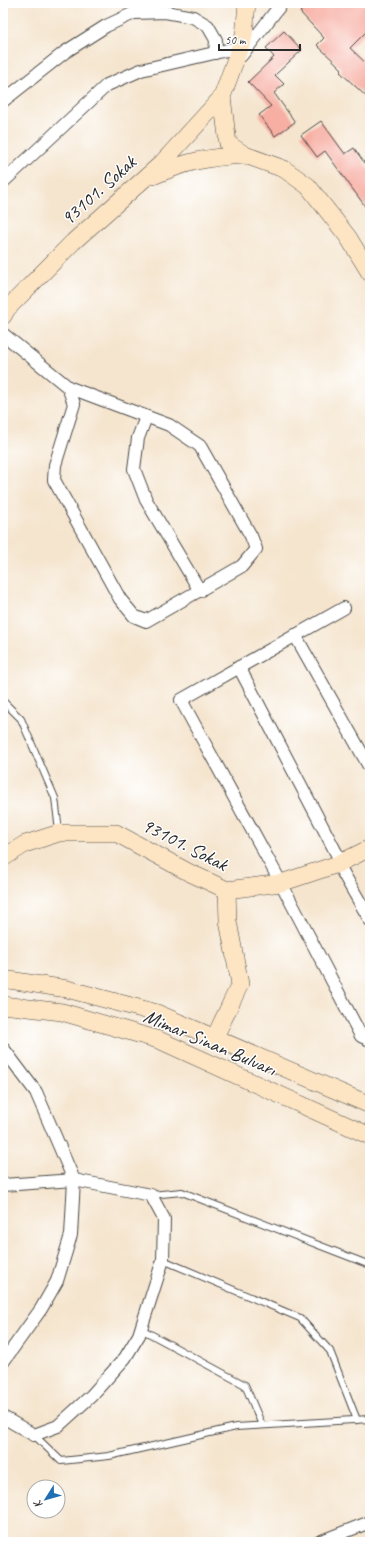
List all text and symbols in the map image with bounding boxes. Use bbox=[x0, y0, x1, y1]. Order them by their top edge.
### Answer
scale bar bbox=[219, 26, 300, 52]
text: 50 m bbox=[225, 32, 247, 48]
street label: 93101. Sokak bbox=[55, 149, 143, 231]
street label: 93101. Sokak bbox=[138, 812, 233, 877]
street label: Mimar Sinan Bulvarı bbox=[140, 1003, 281, 1082]
north arrow bbox=[26, 1479, 66, 1519]
text: K bbox=[29, 1497, 45, 1511]

